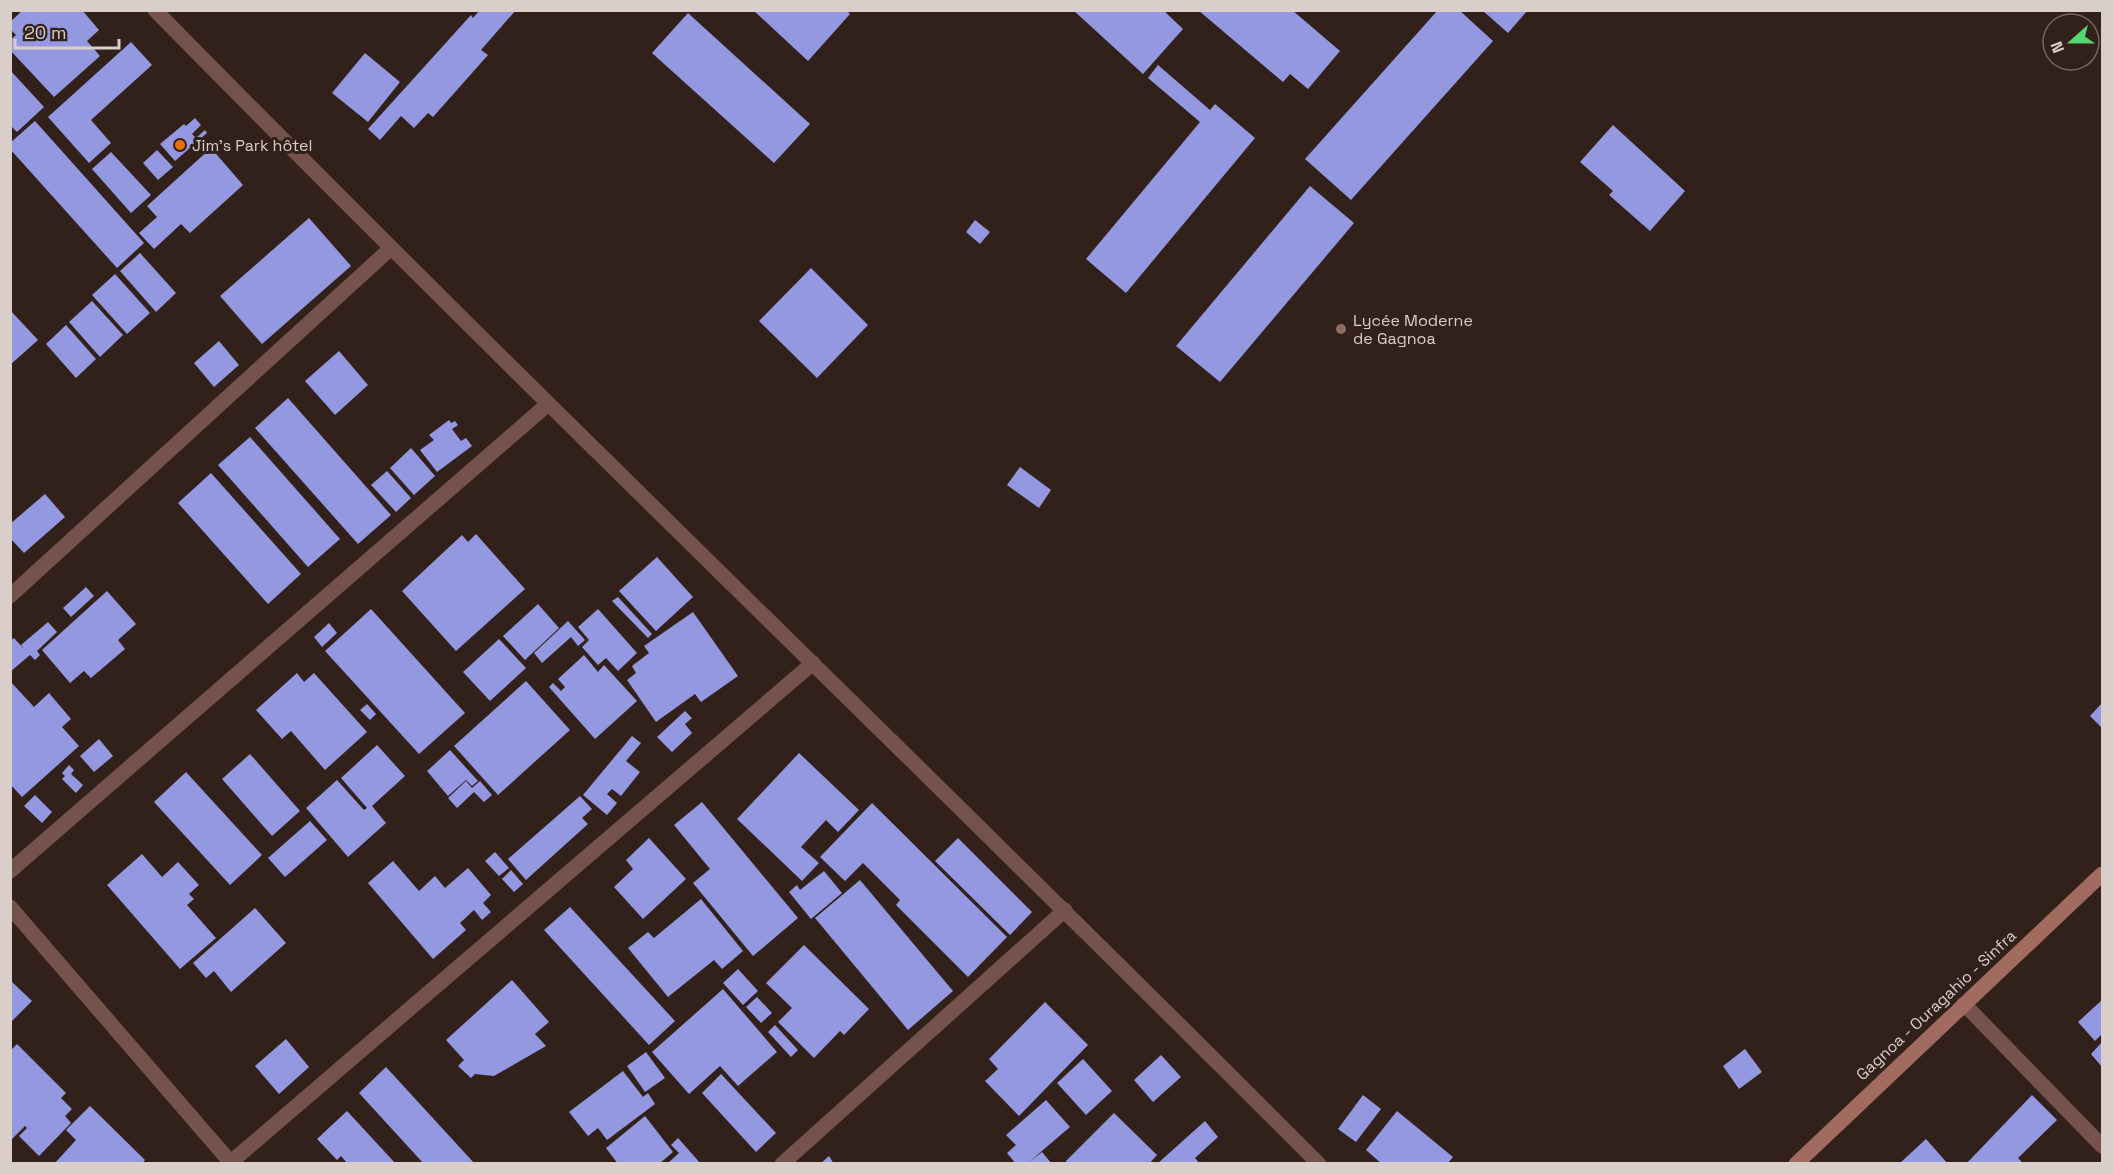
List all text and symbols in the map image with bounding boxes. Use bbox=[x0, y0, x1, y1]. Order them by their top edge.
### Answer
scale bar bbox=[15, 12, 118, 50]
north arrow bbox=[2041, 12, 2101, 72]
text: 20 m bbox=[24, 21, 67, 44]
text: N bbox=[2046, 38, 2069, 56]
place label: Jim's Park hôtel bbox=[192, 135, 312, 156]
marker: Jim's Park hôtel bbox=[173, 138, 187, 152]
place label: Lycée Moderne de Gagnoa bbox=[1353, 310, 1473, 349]
marker: Lycée Moderne de Gagnoa bbox=[1334, 322, 1348, 336]
street label: Gagnoa - Ouragahio - Sinfra bbox=[1851, 925, 2021, 1085]

